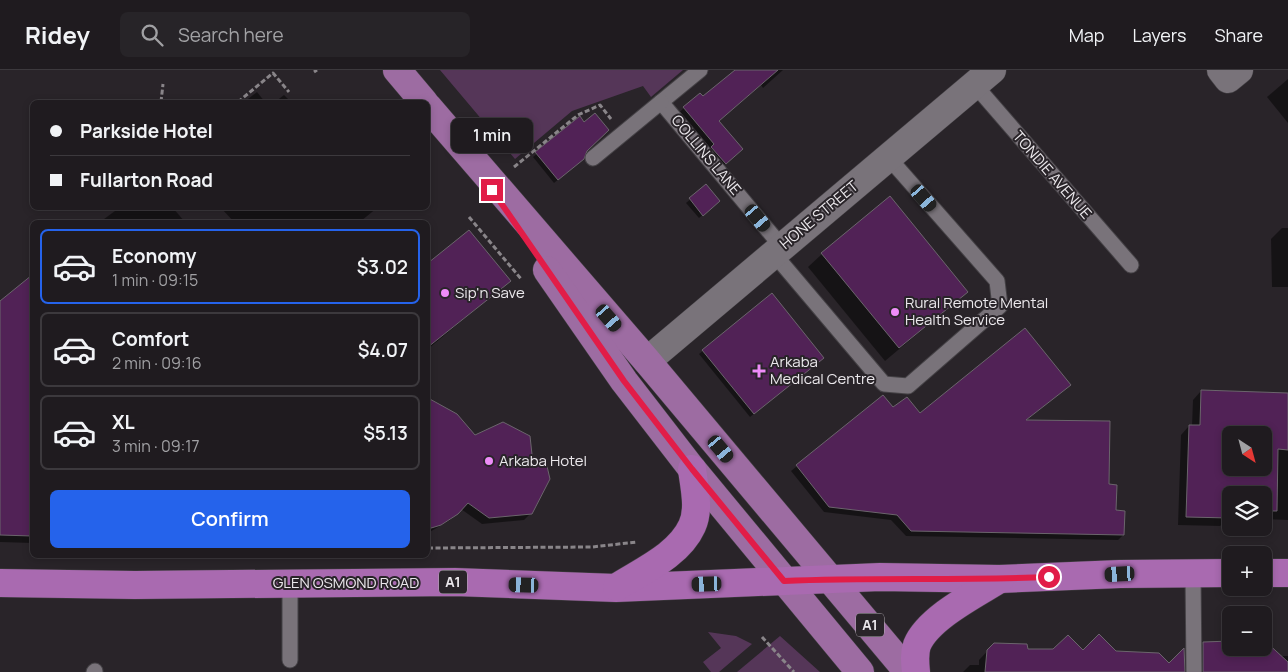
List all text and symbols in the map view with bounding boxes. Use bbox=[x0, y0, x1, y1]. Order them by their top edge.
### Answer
search box bbox=[120, 12, 470, 57]
text: Ridey bbox=[25, 18, 90, 51]
icon: search bbox=[138, 21, 166, 49]
text: Search here bbox=[178, 22, 284, 48]
text: Map bbox=[1069, 23, 1104, 47]
text: Layers bbox=[1132, 23, 1186, 47]
text: Share bbox=[1214, 23, 1263, 47]
street label: COLLINS LANE bbox=[667, 110, 746, 199]
text: Parkside Hotel bbox=[80, 118, 213, 144]
callout: 1 min bbox=[451, 118, 533, 152]
text: 1 min bbox=[473, 124, 511, 146]
street label: TONDIE AVENUE bbox=[1008, 126, 1097, 223]
text: Fullarton Road bbox=[80, 167, 213, 193]
street label: HONE STREET bbox=[775, 175, 862, 254]
route end bbox=[481, 179, 503, 201]
car bbox=[908, 182, 939, 214]
car bbox=[742, 202, 773, 234]
text: Economy bbox=[112, 243, 196, 269]
icon: car bbox=[52, 244, 97, 289]
text: $3.02 bbox=[357, 254, 408, 280]
text: 1 min · 09:15 bbox=[112, 269, 198, 291]
place label: Sip'n Save bbox=[455, 282, 525, 303]
marker: Sip'n Save bbox=[439, 287, 451, 299]
place label: Rural Remote Mental Health Service bbox=[905, 292, 1048, 330]
car bbox=[593, 302, 624, 334]
marker: Rural Remote Mental Health Service bbox=[889, 306, 901, 318]
text: Comfort bbox=[112, 326, 189, 352]
icon: car bbox=[52, 327, 97, 372]
text: $4.07 bbox=[358, 337, 408, 363]
place label: Arkaba Medical Centre bbox=[770, 351, 875, 389]
text: 2 min · 09:16 bbox=[112, 352, 202, 374]
marker: Arkaba Medical Centre bbox=[752, 364, 766, 378]
text: XL bbox=[112, 409, 135, 435]
icon: car bbox=[52, 410, 97, 455]
text: $5.13 bbox=[363, 420, 408, 446]
north arrow bbox=[1222, 426, 1272, 476]
map controls bbox=[1222, 426, 1272, 656]
car bbox=[705, 433, 736, 465]
text: 3 min · 09:17 bbox=[112, 435, 200, 457]
place label: Arkaba Hotel bbox=[499, 450, 587, 471]
marker: Arkaba Hotel bbox=[483, 455, 495, 467]
button: layers bbox=[1222, 486, 1272, 536]
button: Confirm bbox=[50, 490, 410, 548]
button: + bbox=[1222, 546, 1272, 596]
route start bbox=[1038, 566, 1060, 588]
car bbox=[1104, 566, 1135, 582]
road number: A1 bbox=[439, 571, 467, 594]
street label: GLEN OSMOND ROAD bbox=[273, 572, 419, 593]
car bbox=[691, 576, 722, 592]
car bbox=[508, 577, 539, 593]
button: − bbox=[1222, 606, 1272, 656]
road number: A1 bbox=[856, 614, 884, 636]

